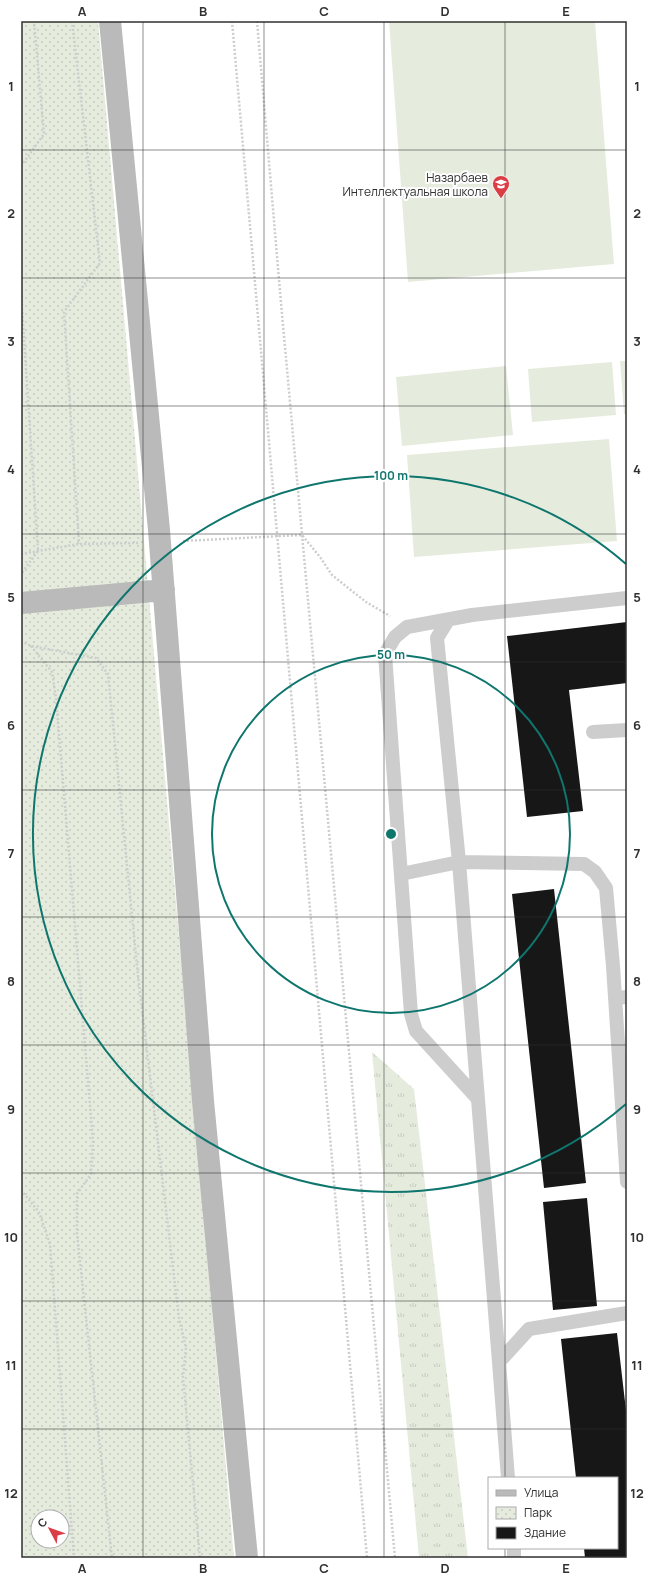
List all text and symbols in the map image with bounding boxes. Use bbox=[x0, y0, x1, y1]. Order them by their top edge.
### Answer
text: A bbox=[78, 2, 87, 20]
text: B bbox=[199, 2, 207, 20]
text: C bbox=[319, 2, 329, 20]
text: D bbox=[440, 2, 450, 20]
text: E bbox=[562, 2, 570, 20]
text: 1 bbox=[8, 77, 14, 95]
text: 1 bbox=[634, 77, 640, 95]
place label: Назарбаев Интеллектуальная школа bbox=[343, 169, 489, 200]
school or university icon: Назарбаев Интеллектуальная школа bbox=[491, 174, 511, 199]
text: 2 bbox=[7, 204, 15, 222]
text: 2 bbox=[633, 204, 641, 222]
text: 3 bbox=[7, 332, 15, 350]
text: 3 bbox=[633, 332, 641, 350]
text: 4 bbox=[7, 460, 15, 478]
text: 4 bbox=[633, 460, 641, 478]
text: 100 m bbox=[374, 467, 408, 484]
text: 5 bbox=[7, 588, 15, 606]
text: 5 bbox=[633, 588, 641, 606]
text: 50 m bbox=[377, 646, 405, 663]
text: 6 bbox=[7, 716, 15, 734]
text: 6 bbox=[633, 716, 641, 734]
centre of rings bbox=[384, 827, 398, 841]
text: 7 bbox=[8, 844, 15, 862]
text: 7 bbox=[634, 844, 641, 862]
text: 8 bbox=[7, 972, 15, 990]
text: 8 bbox=[633, 972, 641, 990]
text: 9 bbox=[7, 1100, 15, 1118]
text: 9 bbox=[633, 1100, 641, 1118]
text: 10 bbox=[4, 1228, 18, 1246]
text: 10 bbox=[630, 1228, 644, 1246]
text: 11 bbox=[5, 1356, 17, 1374]
text: 11 bbox=[631, 1356, 643, 1374]
legend bbox=[488, 1477, 618, 1549]
text: 12 bbox=[4, 1484, 18, 1502]
text: Улица bbox=[524, 1484, 558, 1501]
text: 12 bbox=[630, 1484, 644, 1502]
text: Парк bbox=[524, 1504, 553, 1521]
north arrow bbox=[30, 1509, 70, 1549]
text: С bbox=[34, 1514, 50, 1530]
text: Здание bbox=[524, 1524, 566, 1541]
text: A bbox=[78, 1559, 87, 1577]
text: B bbox=[199, 1559, 207, 1577]
text: C bbox=[319, 1559, 329, 1577]
text: D bbox=[440, 1559, 450, 1577]
text: E bbox=[562, 1559, 570, 1577]

